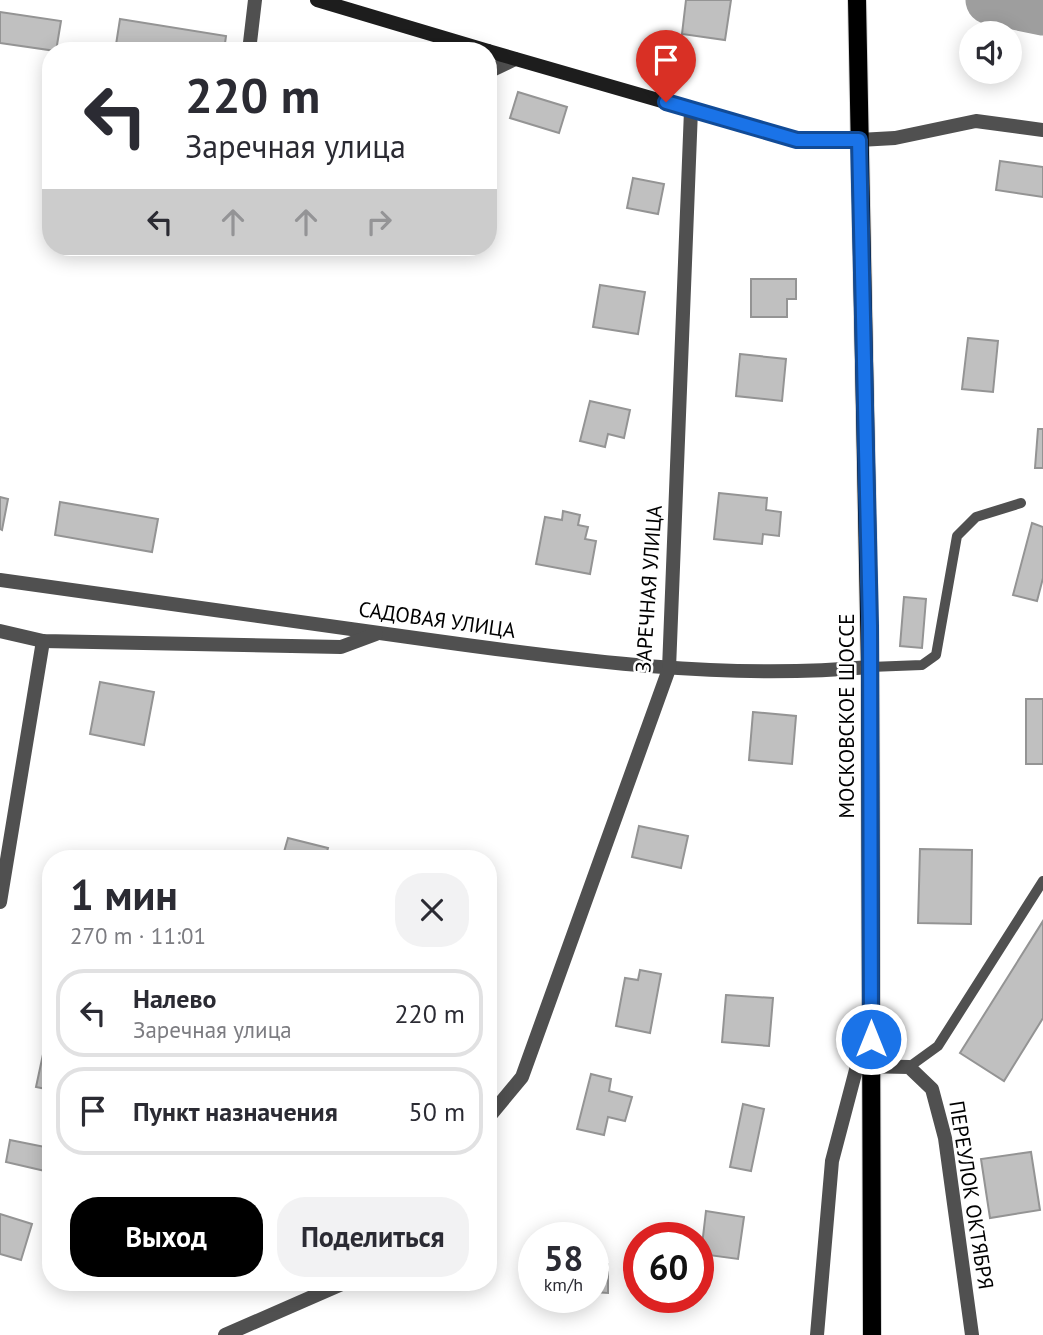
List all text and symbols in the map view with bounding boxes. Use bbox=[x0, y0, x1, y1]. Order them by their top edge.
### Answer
map controls bbox=[959, 21, 1022, 84]
button: sound bbox=[959, 21, 1022, 84]
pin bbox=[636, 30, 696, 102]
icon: arrive bbox=[647, 41, 685, 79]
text: 220 m bbox=[185, 63, 320, 127]
icon: left bbox=[70, 70, 161, 161]
text: Заречная улица bbox=[185, 125, 406, 167]
icon: left bbox=[141, 203, 179, 241]
icon: ahead bbox=[214, 203, 252, 241]
icon: ahead bbox=[287, 203, 325, 241]
icon: right bbox=[360, 203, 398, 241]
street label: ЗАРЕЧНАЯ УЛИЦА bbox=[629, 504, 668, 674]
street label: САДОВАЯ УЛИЦА bbox=[357, 595, 518, 644]
street label: МОСКОВСКОЕ ШОССЕ bbox=[833, 613, 860, 819]
text: 1 мин bbox=[70, 867, 178, 922]
button: close bbox=[395, 873, 469, 947]
text: 270 m · 11:01 bbox=[70, 921, 206, 950]
text: Налево bbox=[133, 982, 217, 1015]
icon: left bbox=[74, 994, 112, 1032]
text: 220 m bbox=[394, 997, 465, 1030]
position arrow bbox=[834, 1002, 908, 1076]
text: Заречная улица bbox=[133, 1015, 292, 1044]
icon: arrive bbox=[74, 1092, 112, 1130]
text: Пункт назначения bbox=[133, 1095, 338, 1128]
text: 50 m bbox=[409, 1095, 465, 1128]
street label: ПЕРЕУЛОК ОКТЯБРЯ bbox=[943, 1099, 1000, 1291]
button: Выход bbox=[70, 1197, 263, 1277]
button: Поделиться bbox=[277, 1197, 469, 1277]
speed limit sign: 60 bbox=[623, 1222, 714, 1313]
text: 58 bbox=[544, 1235, 583, 1281]
text: km/h bbox=[544, 1273, 583, 1296]

